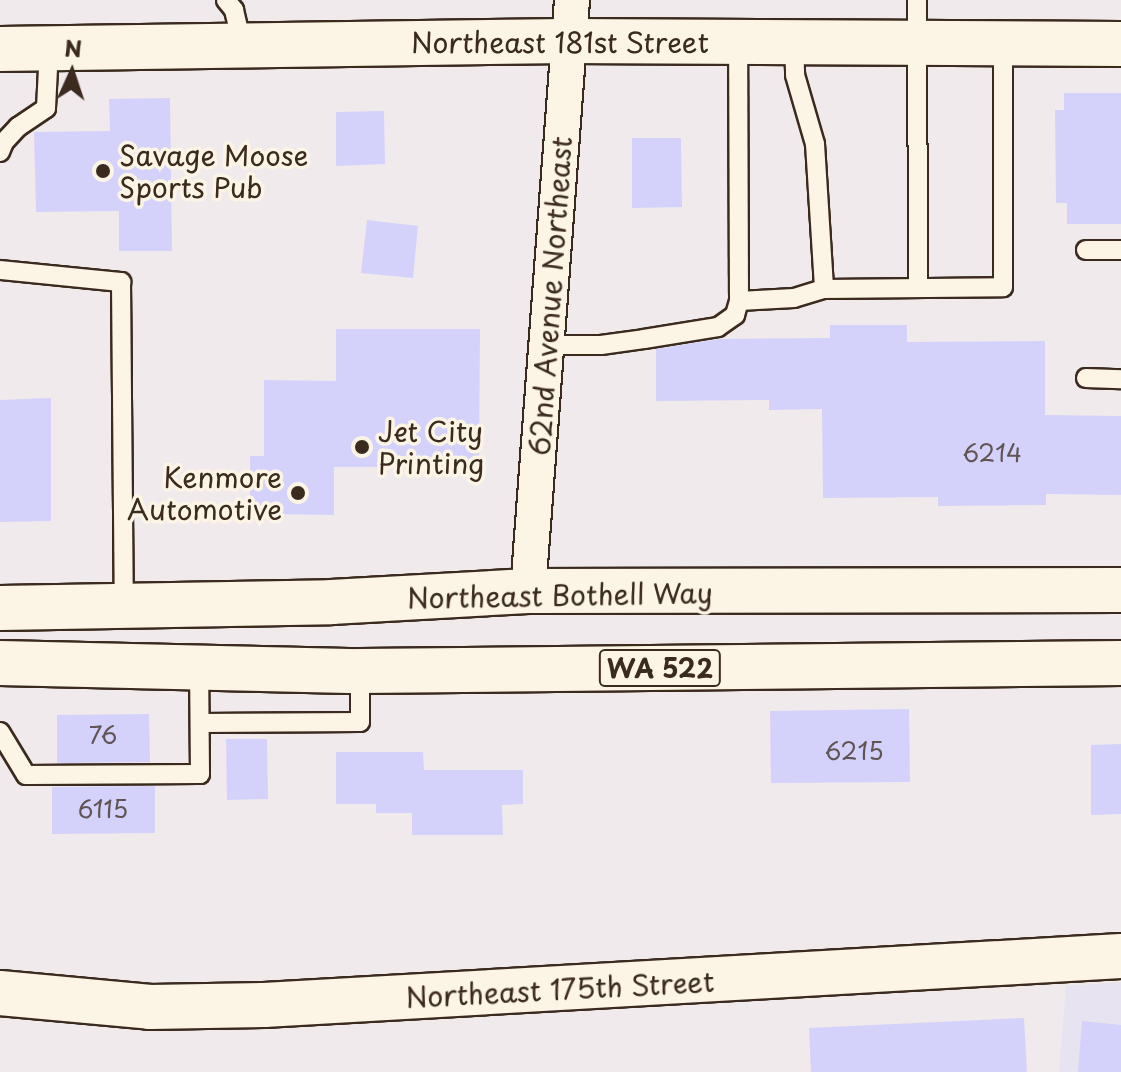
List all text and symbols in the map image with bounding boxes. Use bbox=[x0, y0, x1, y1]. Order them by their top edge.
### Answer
street label: Northeast 181st Street bbox=[409, 25, 711, 59]
text: N bbox=[64, 31, 83, 64]
north arrow bbox=[32, 32, 112, 112]
street label: 62nd Avenue Northeast bbox=[522, 135, 578, 457]
place label: Savage Moose Sports Pub bbox=[119, 138, 308, 204]
marker: Savage Moose Sports Pub bbox=[94, 162, 112, 180]
place label: Jet City Printing bbox=[378, 414, 486, 480]
marker: Jet City Printing bbox=[353, 438, 371, 456]
house number: 6214 bbox=[962, 439, 1022, 467]
place label: Kenmore Automotive bbox=[127, 460, 282, 526]
marker: Kenmore Automotive bbox=[289, 484, 307, 502]
street label: Northeast Bothell Way bbox=[408, 576, 712, 614]
road number: WA 522 bbox=[598, 646, 722, 690]
house number: 76 bbox=[89, 721, 117, 749]
house number: 6215 bbox=[824, 737, 884, 765]
house number: 6115 bbox=[78, 795, 128, 823]
street label: Northeast 175th Street bbox=[405, 964, 715, 1014]

